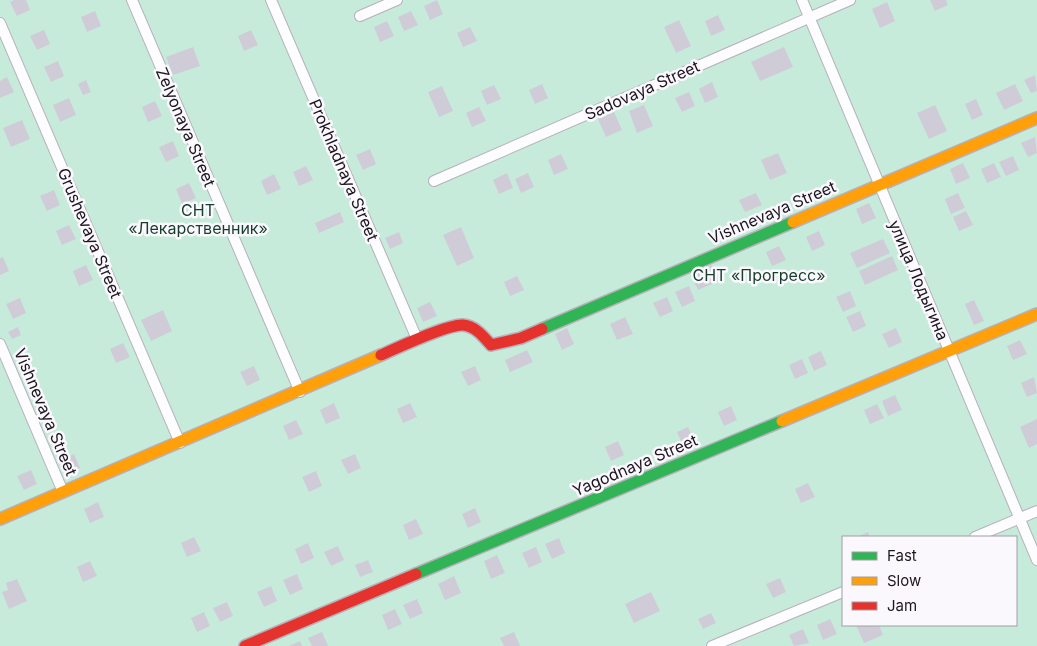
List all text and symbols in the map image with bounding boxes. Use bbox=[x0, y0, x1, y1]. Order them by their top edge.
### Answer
street label: Sadovaya Street bbox=[581, 56, 703, 124]
street label: Zelyonaya Street bbox=[152, 64, 220, 190]
street label: Prokhladnaya Street bbox=[305, 96, 383, 244]
street label: Grushevaya Street bbox=[54, 165, 126, 301]
street label: Vishnevaya Street bbox=[705, 176, 839, 248]
park label: СНТ «Лекарственник» bbox=[128, 200, 268, 238]
street label: улица Лодыгина bbox=[885, 217, 953, 343]
park label: СНТ «Прогресс» bbox=[693, 265, 825, 285]
street label: Vishnevaya Street bbox=[10, 345, 82, 479]
street label: Yagodnaya Street bbox=[570, 430, 700, 500]
legend bbox=[842, 536, 1017, 626]
text: Fast bbox=[887, 546, 917, 565]
text: Slow bbox=[887, 571, 921, 590]
text: Jam bbox=[887, 596, 917, 615]

